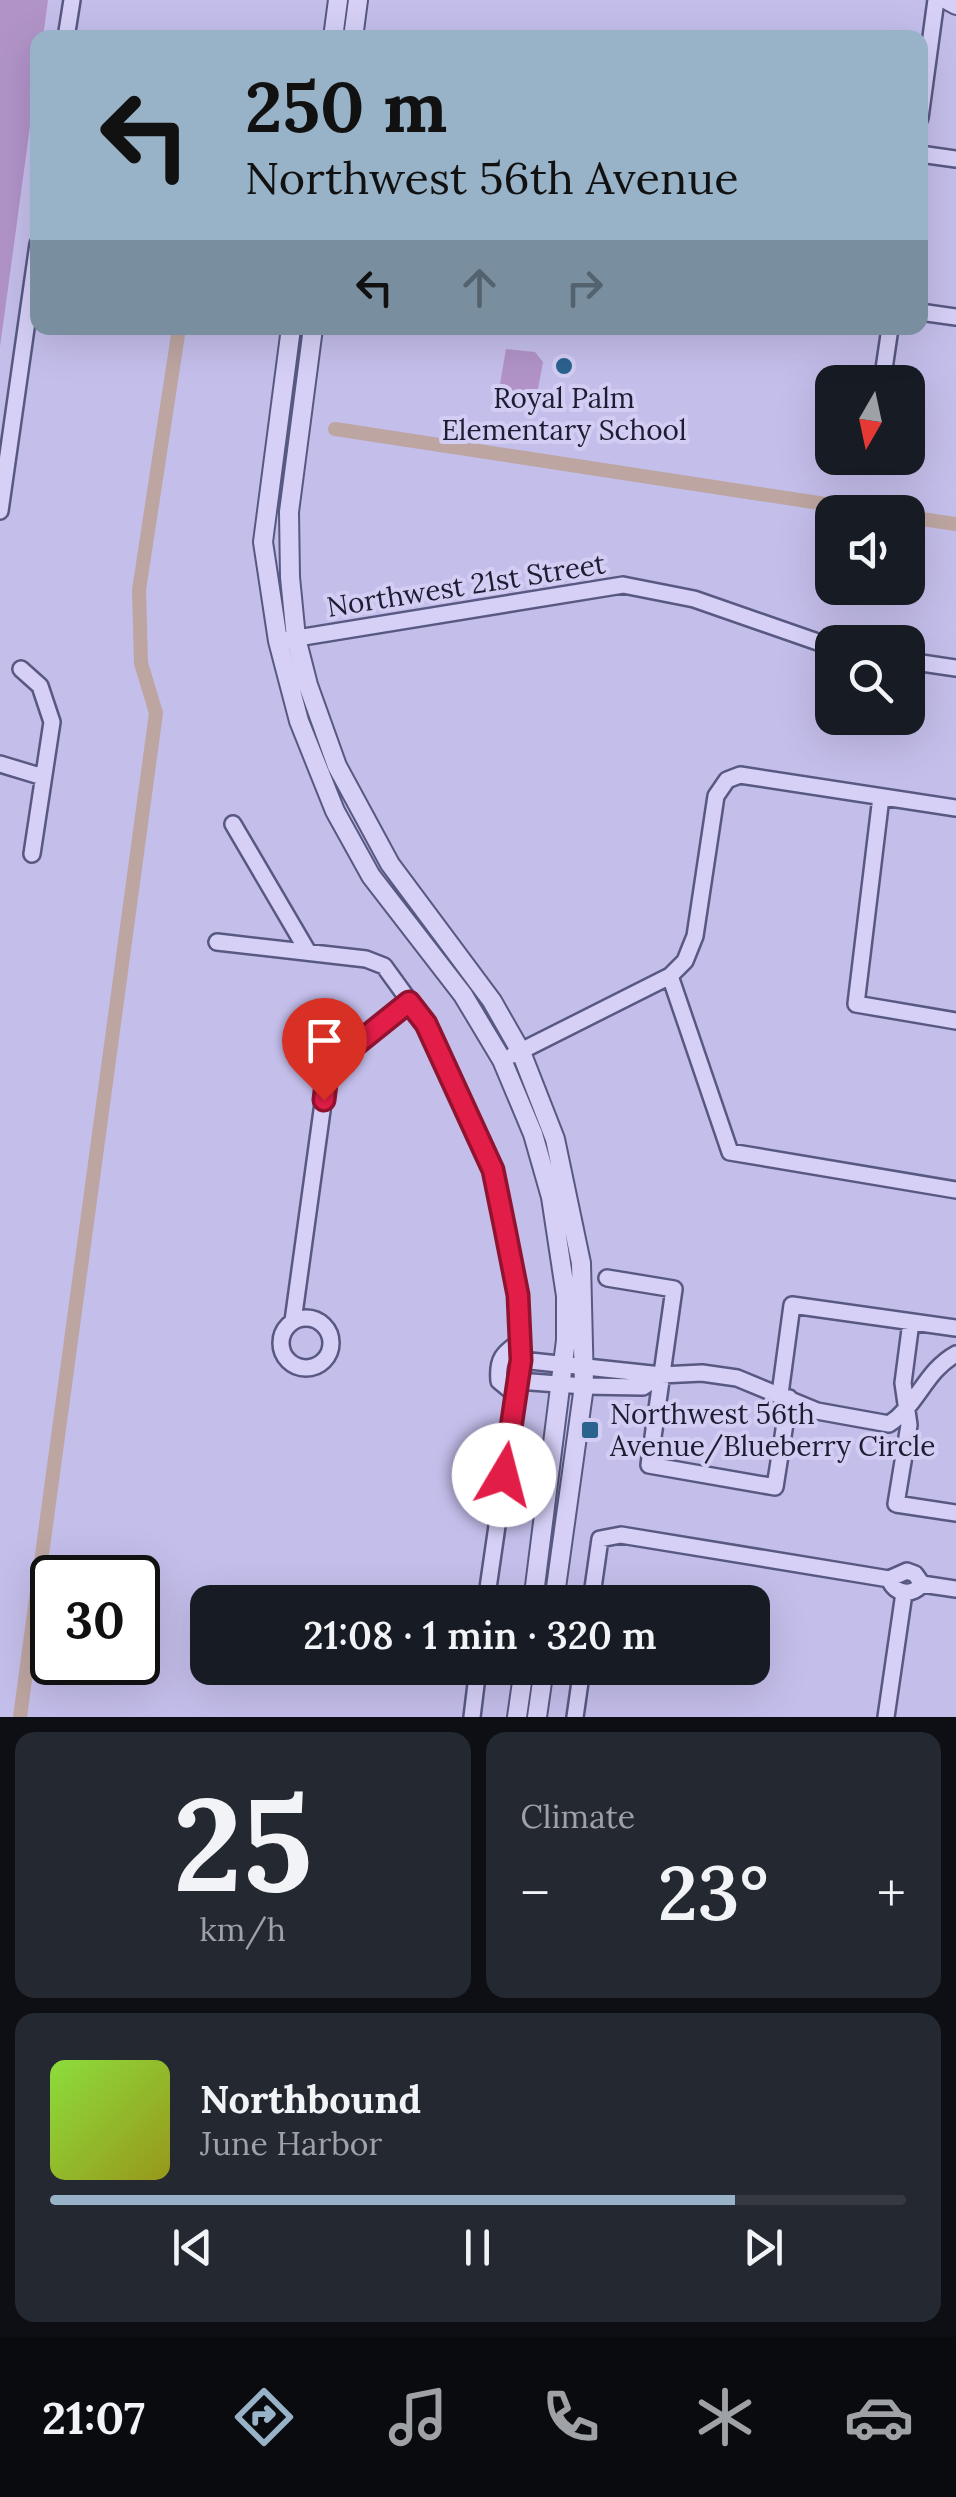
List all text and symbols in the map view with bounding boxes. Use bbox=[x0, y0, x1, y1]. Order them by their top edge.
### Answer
text: 250 m bbox=[245, 62, 447, 151]
icon: left bbox=[80, 70, 210, 200]
text: Northwest 56th Avenue bbox=[245, 149, 739, 206]
icon: left bbox=[347, 260, 402, 315]
icon: ahead bbox=[452, 260, 507, 315]
icon: right bbox=[557, 260, 612, 315]
marker: Royal Palm Elementary School bbox=[553, 355, 575, 377]
north arrow bbox=[815, 365, 925, 475]
map controls bbox=[815, 365, 925, 735]
place label: Royal Palm Elementary School bbox=[441, 380, 687, 448]
button: sound bbox=[815, 495, 925, 605]
street label: Northwest 21st Street bbox=[324, 545, 608, 625]
button: search bbox=[815, 625, 925, 735]
pin bbox=[282, 998, 367, 1101]
icon: arrive bbox=[297, 1013, 352, 1068]
place label: Northwest 56th Avenue/Blueberry Circle bbox=[609, 1396, 935, 1464]
marker: Northwest 56th Avenue/Blueberry Circle bbox=[579, 1419, 601, 1441]
position arrow bbox=[452, 1423, 556, 1527]
speed limit sign: 30 bbox=[30, 1555, 160, 1685]
text: 21:08 · 1 min · 320 m bbox=[303, 1611, 657, 1659]
text: 25 bbox=[173, 1760, 313, 1927]
text: Climate bbox=[521, 1796, 635, 1837]
text: 23° bbox=[658, 1845, 769, 1941]
text: − bbox=[521, 1858, 550, 1928]
text: + bbox=[877, 1858, 906, 1928]
text: km/h bbox=[200, 1909, 286, 1950]
text: Northbound bbox=[200, 2075, 421, 2123]
text: June Harbor bbox=[200, 2123, 382, 2164]
icon: previous bbox=[165, 2220, 220, 2275]
icon: pause bbox=[450, 2220, 505, 2275]
icon: next bbox=[736, 2220, 791, 2275]
icon: directions bbox=[229, 2382, 299, 2452]
icon: music bbox=[383, 2382, 453, 2452]
icon: phone bbox=[536, 2382, 606, 2452]
icon: climate bbox=[690, 2382, 760, 2452]
icon: car bbox=[844, 2382, 914, 2452]
text: 21:07 bbox=[42, 2389, 145, 2446]

